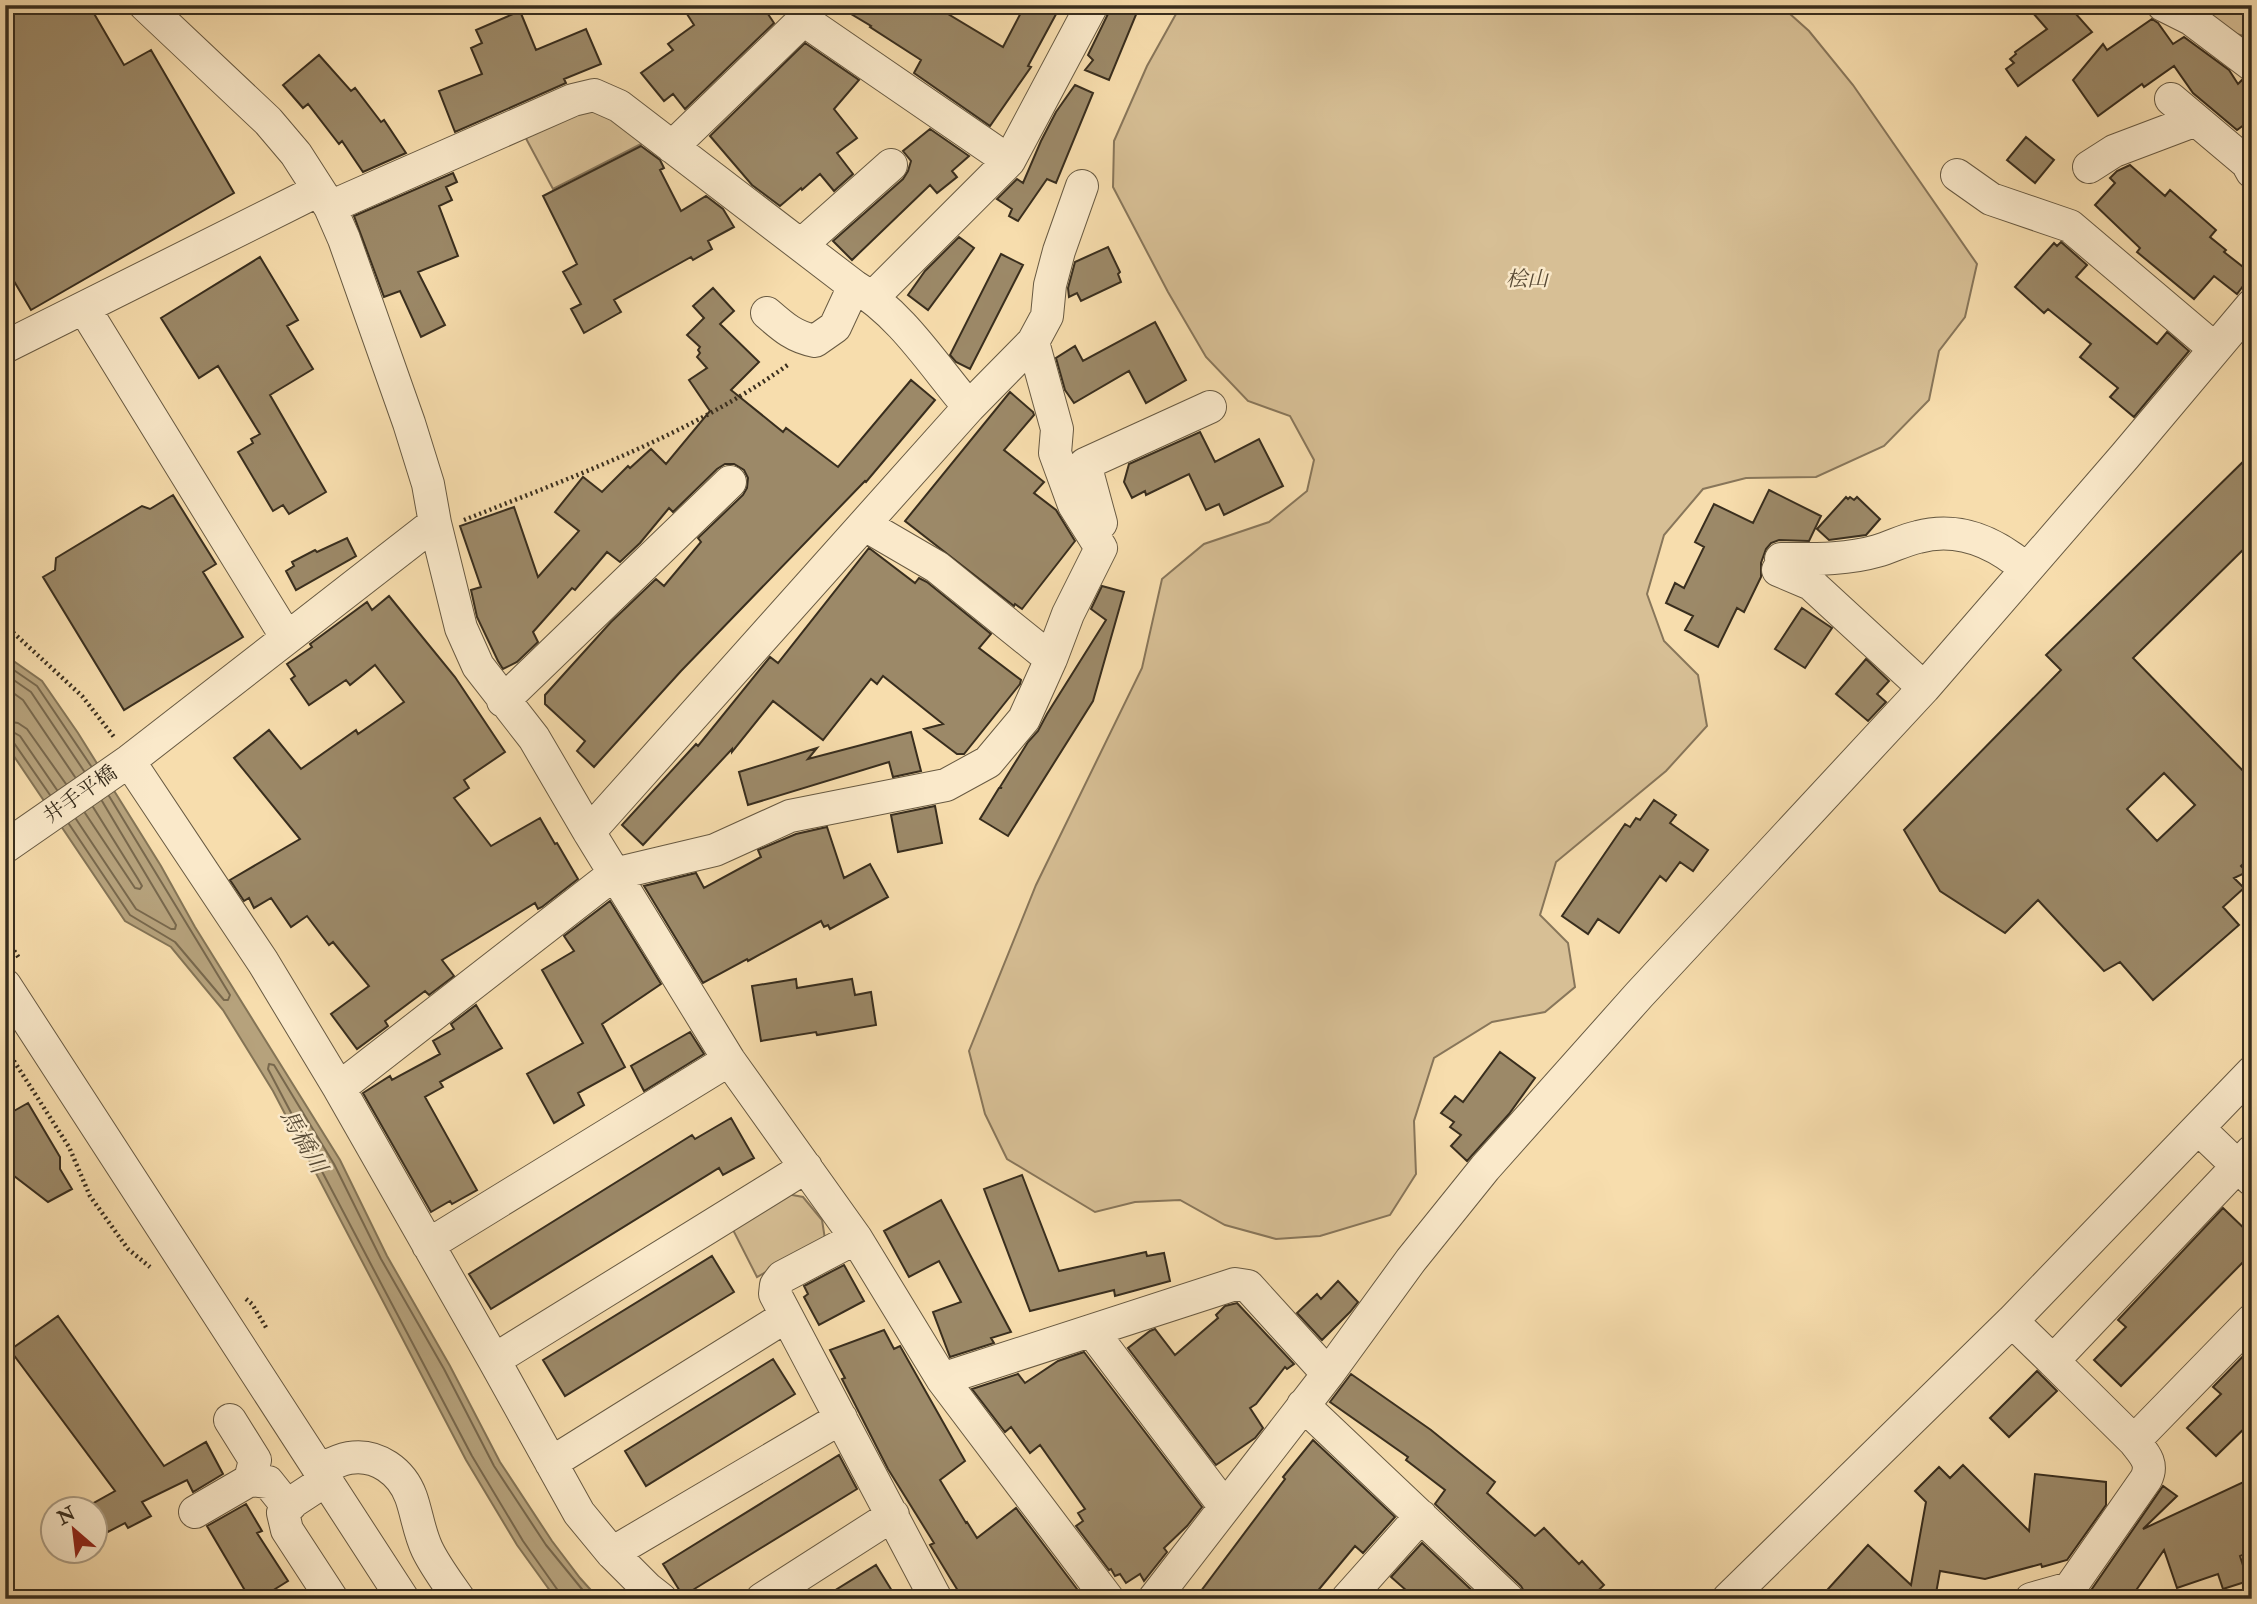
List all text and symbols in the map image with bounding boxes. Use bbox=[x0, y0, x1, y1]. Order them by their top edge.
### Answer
park label: 桧山 bbox=[1506, 266, 1550, 293]
street label: 井手平橋 bbox=[38, 759, 122, 830]
water label: 馬橋川 bbox=[274, 1104, 335, 1181]
north arrow bbox=[38, 1496, 108, 1566]
text: N bbox=[52, 1501, 81, 1531]

